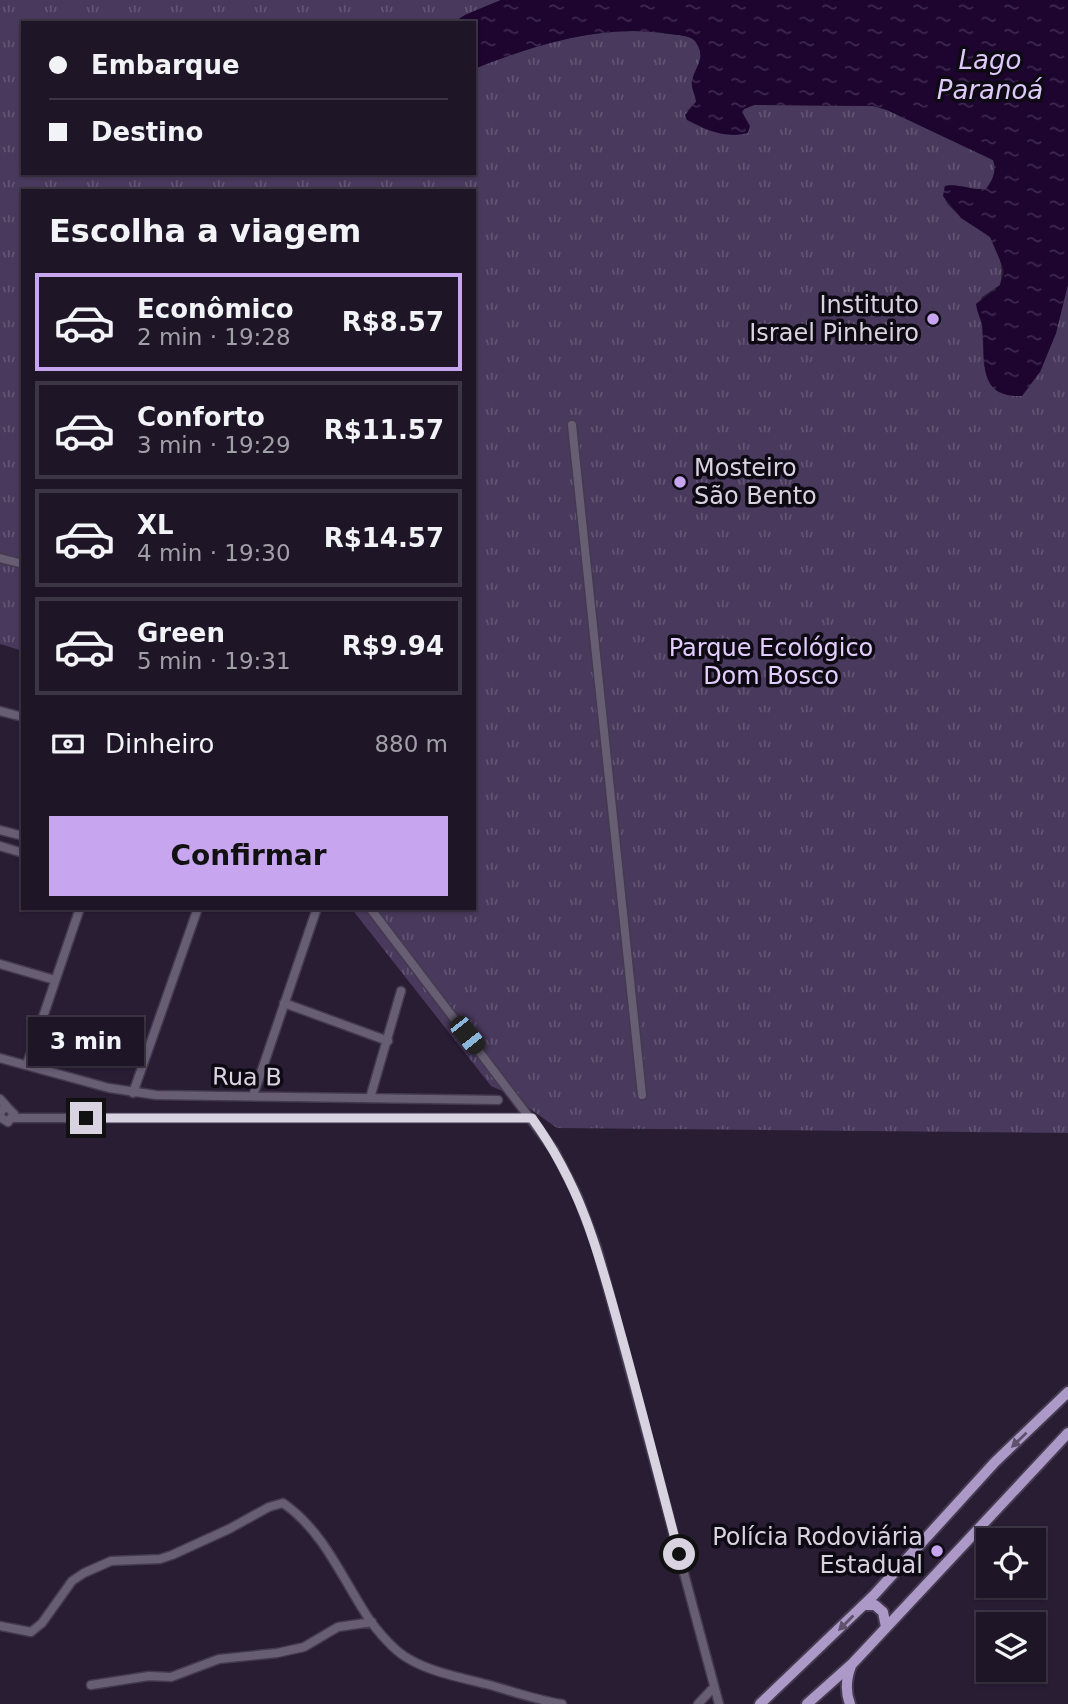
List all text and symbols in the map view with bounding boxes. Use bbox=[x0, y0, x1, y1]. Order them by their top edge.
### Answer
water label: Lago Paranoá bbox=[937, 45, 1043, 105]
text: Embarque bbox=[91, 50, 240, 80]
text: Destino bbox=[91, 117, 203, 147]
text: Escolha a viagem bbox=[49, 212, 361, 250]
icon: car bbox=[53, 291, 116, 354]
place label: Instituto Israel Pinheiro bbox=[749, 291, 919, 347]
text: Econômico bbox=[137, 294, 294, 324]
text: R$8.57 bbox=[342, 307, 444, 337]
marker: Instituto Israel Pinheiro bbox=[925, 311, 941, 327]
text: 2 min · 19:28 bbox=[137, 324, 291, 350]
icon: car bbox=[53, 399, 116, 462]
text: Conforto bbox=[137, 402, 265, 432]
text: R$11.57 bbox=[324, 415, 444, 445]
text: 3 min · 19:29 bbox=[137, 432, 291, 458]
place label: Mosteiro São Bento bbox=[694, 454, 817, 510]
marker: Mosteiro São Bento bbox=[672, 474, 688, 490]
icon: car bbox=[53, 507, 116, 570]
text: XL bbox=[137, 510, 174, 540]
text: R$14.57 bbox=[324, 523, 444, 553]
text: 4 min · 19:30 bbox=[137, 540, 291, 566]
icon: car bbox=[53, 615, 116, 678]
text: Green bbox=[137, 618, 225, 648]
text: R$9.94 bbox=[342, 631, 444, 661]
park label: Parque Ecológico Dom Bosco bbox=[669, 634, 873, 690]
text: 5 min · 19:31 bbox=[137, 648, 291, 674]
icon: cash bbox=[49, 725, 87, 763]
text: Dinheiro bbox=[105, 729, 214, 759]
text: 880 m bbox=[374, 731, 448, 757]
button: Confirmar bbox=[49, 816, 448, 896]
car bbox=[446, 1012, 489, 1058]
callout: 3 min bbox=[28, 1016, 144, 1066]
text: 3 min bbox=[50, 1028, 122, 1054]
street label: Rua B bbox=[212, 1062, 282, 1092]
route end bbox=[70, 1102, 102, 1134]
one-way arrow bbox=[1011, 1431, 1028, 1447]
place label: Polícia Rodoviária Estadual bbox=[712, 1523, 923, 1579]
map controls bbox=[976, 1528, 1046, 1682]
button: locate bbox=[976, 1528, 1046, 1598]
route start bbox=[663, 1538, 695, 1570]
marker: Polícia Rodoviária Estadual bbox=[929, 1543, 945, 1559]
button: layers bbox=[976, 1612, 1046, 1682]
one-way arrow bbox=[837, 1614, 854, 1631]

